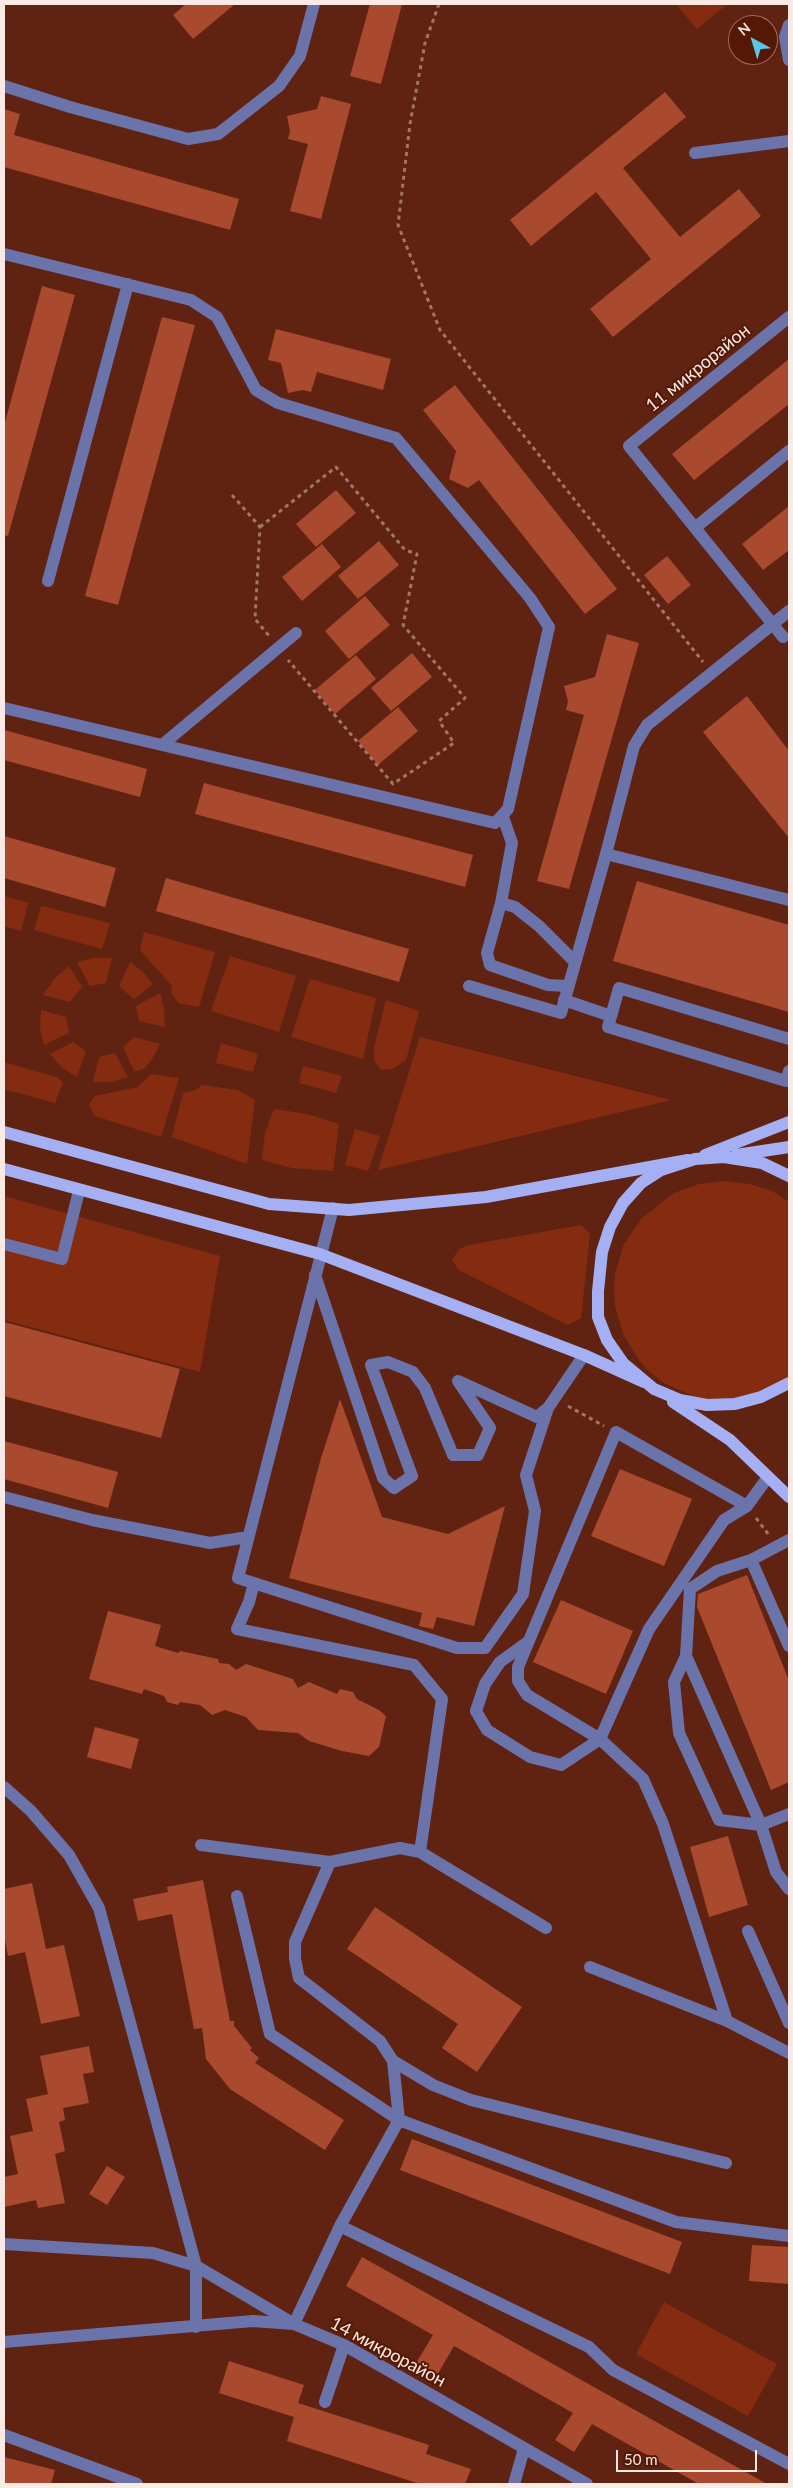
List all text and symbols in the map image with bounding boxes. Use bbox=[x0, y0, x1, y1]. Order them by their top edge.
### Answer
north arrow bbox=[728, 15, 778, 65]
text: N bbox=[734, 19, 753, 39]
street label: 11 микрорайон bbox=[642, 319, 754, 417]
street label: 14 микрорайон bbox=[326, 2312, 450, 2392]
scale bar bbox=[618, 2440, 759, 2472]
text: 50 m bbox=[624, 2450, 658, 2468]

